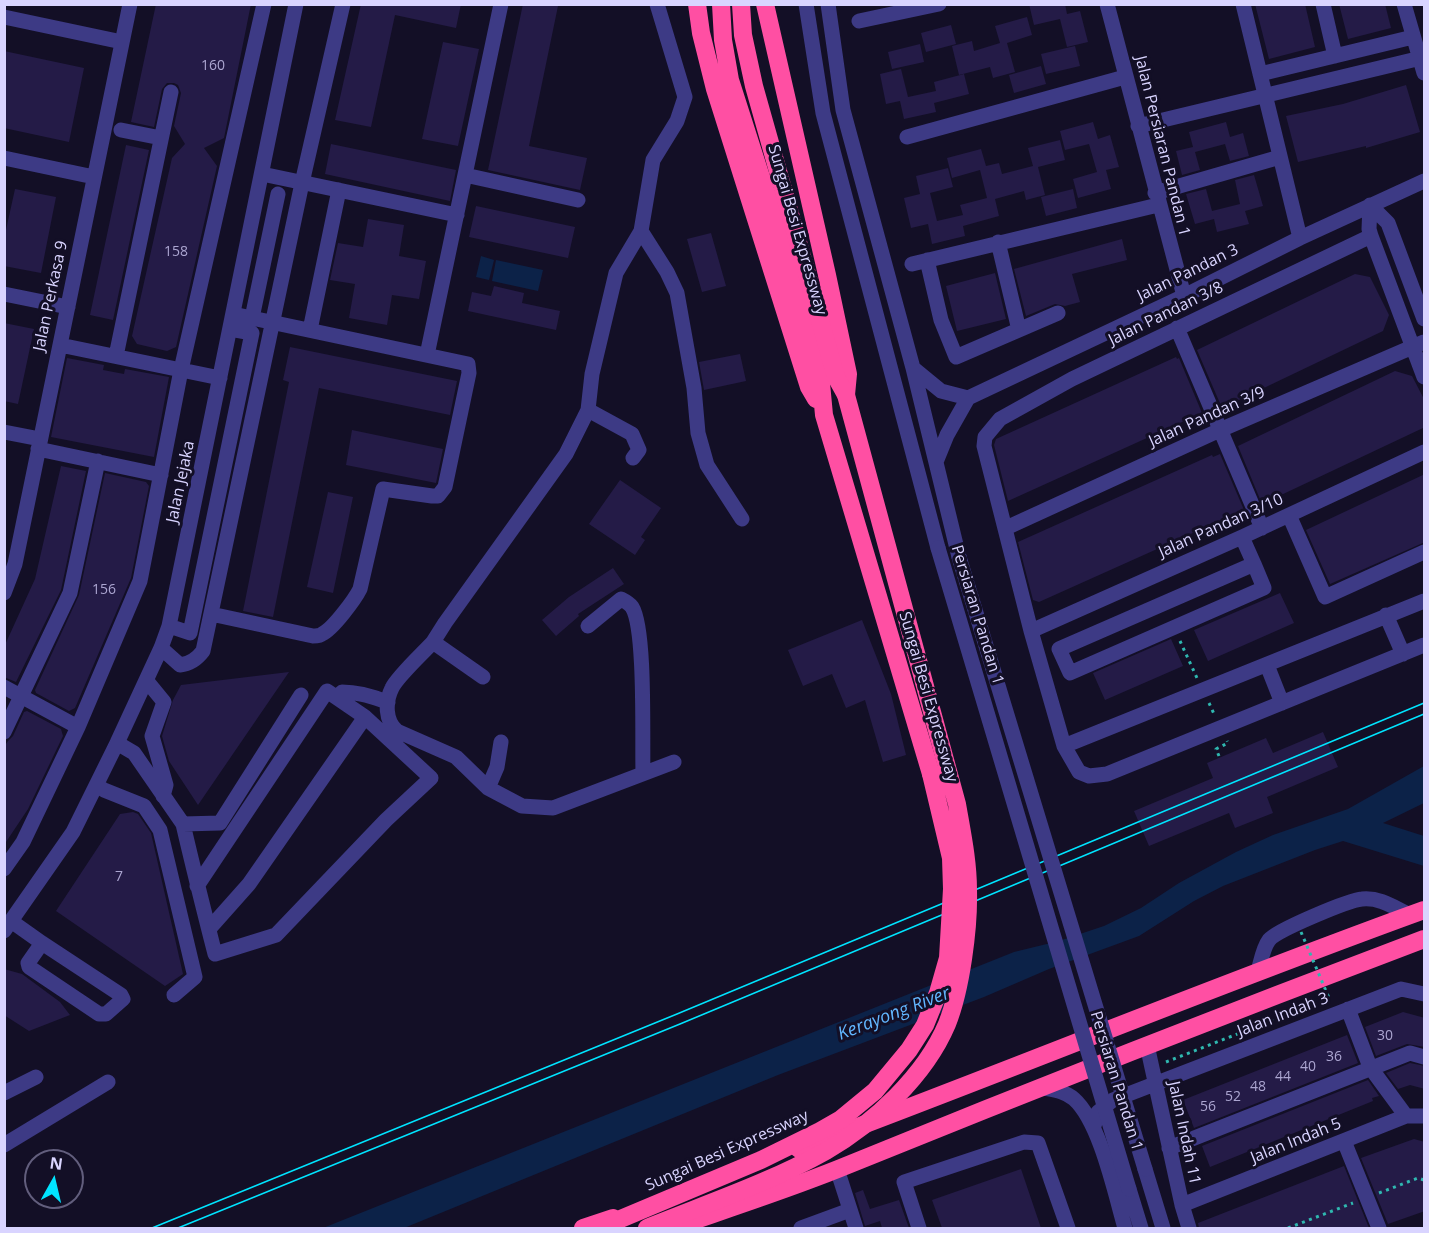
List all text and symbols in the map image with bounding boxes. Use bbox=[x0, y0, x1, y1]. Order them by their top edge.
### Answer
street label: Jalan Persiaran Pandan 1 bbox=[1130, 54, 1194, 238]
house number: 160 bbox=[201, 58, 225, 74]
street label: Sungai Besi Expressway bbox=[763, 143, 831, 317]
street label: Jalan Perkasa 9 bbox=[30, 239, 72, 353]
street label: Jalan Pandan 3 bbox=[1134, 240, 1242, 306]
house number: 158 bbox=[164, 244, 188, 260]
street label: Jalan Pandan 3/8 bbox=[1106, 278, 1226, 350]
street label: Jalan Pandan 3/9 bbox=[1146, 383, 1268, 451]
street label: Jalan Jejaka bbox=[163, 439, 199, 525]
street label: Jalan Pandan 3/10 bbox=[1156, 490, 1286, 562]
street label: Persiaran Pandan 1 bbox=[947, 543, 1007, 687]
house number: 156 bbox=[92, 582, 116, 598]
street label: Sungai Besi Expressway bbox=[894, 610, 962, 784]
house number: 7 bbox=[115, 869, 123, 885]
water label: Kerayong River bbox=[835, 983, 953, 1045]
street label: Jalan Indah 3 bbox=[1235, 989, 1331, 1041]
street label: Persiaran Pandan 1 bbox=[1086, 1009, 1146, 1153]
house number: 30 bbox=[1377, 1028, 1393, 1044]
house number: 36 bbox=[1326, 1049, 1342, 1065]
house number: 40 bbox=[1300, 1059, 1316, 1075]
house number: 44 bbox=[1275, 1069, 1291, 1085]
street label: Jalan Indah 11 bbox=[1164, 1079, 1204, 1187]
house number: 48 bbox=[1250, 1079, 1266, 1095]
house number: 52 bbox=[1225, 1089, 1241, 1105]
house number: 56 bbox=[1200, 1099, 1216, 1115]
street label: Sungai Besi Expressway bbox=[642, 1106, 812, 1196]
street label: Jalan Indah 5 bbox=[1248, 1114, 1344, 1168]
north arrow bbox=[24, 1149, 84, 1209]
text: N bbox=[48, 1151, 64, 1175]

